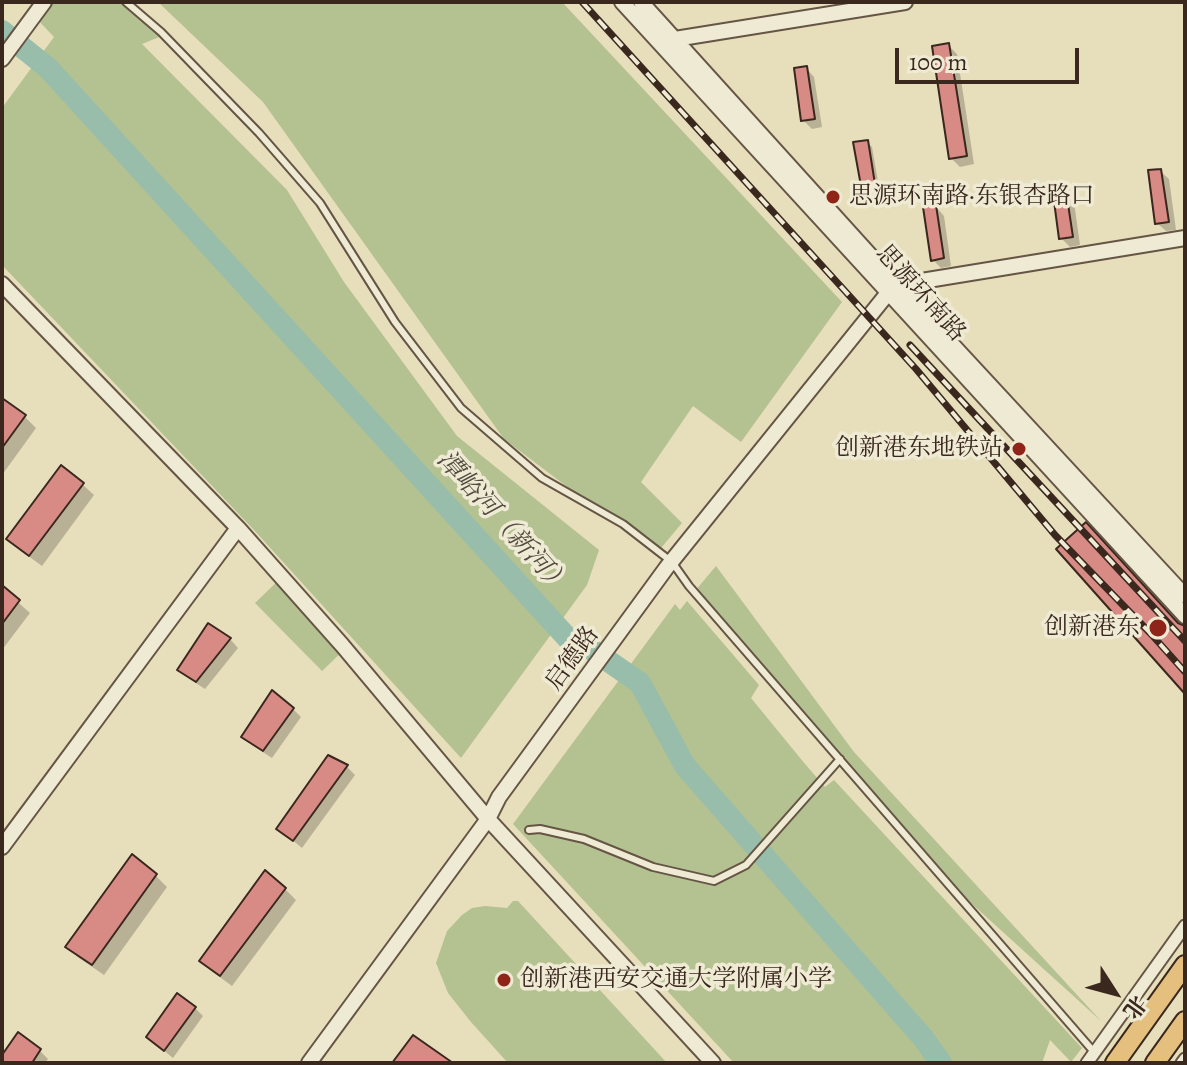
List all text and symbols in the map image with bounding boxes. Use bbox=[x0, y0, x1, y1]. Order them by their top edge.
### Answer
scale bar bbox=[899, 32, 1083, 82]
text: 100 m bbox=[909, 46, 968, 78]
place label: 思源环南路·东银杏路口 bbox=[849, 183, 1095, 211]
marker: 思源环南路·东银杏路口 bbox=[824, 188, 842, 206]
street label: 思源环南路 bbox=[869, 240, 971, 348]
place label: 创新港东地铁站 bbox=[835, 435, 1003, 463]
marker: 创新港东地铁站 bbox=[1010, 440, 1028, 458]
water label: 潭峪河（新河） bbox=[430, 445, 574, 601]
place label: 创新港东 bbox=[1044, 614, 1140, 642]
marker: 创新港东 bbox=[1147, 617, 1169, 639]
street label: 启德路 bbox=[540, 621, 606, 697]
north arrow bbox=[1075, 953, 1155, 1033]
place label: 创新港西安交通大学附属小学 bbox=[520, 966, 832, 994]
marker: 创新港西安交通大学附属小学 bbox=[495, 971, 513, 989]
text: 北 bbox=[1116, 989, 1153, 1025]

